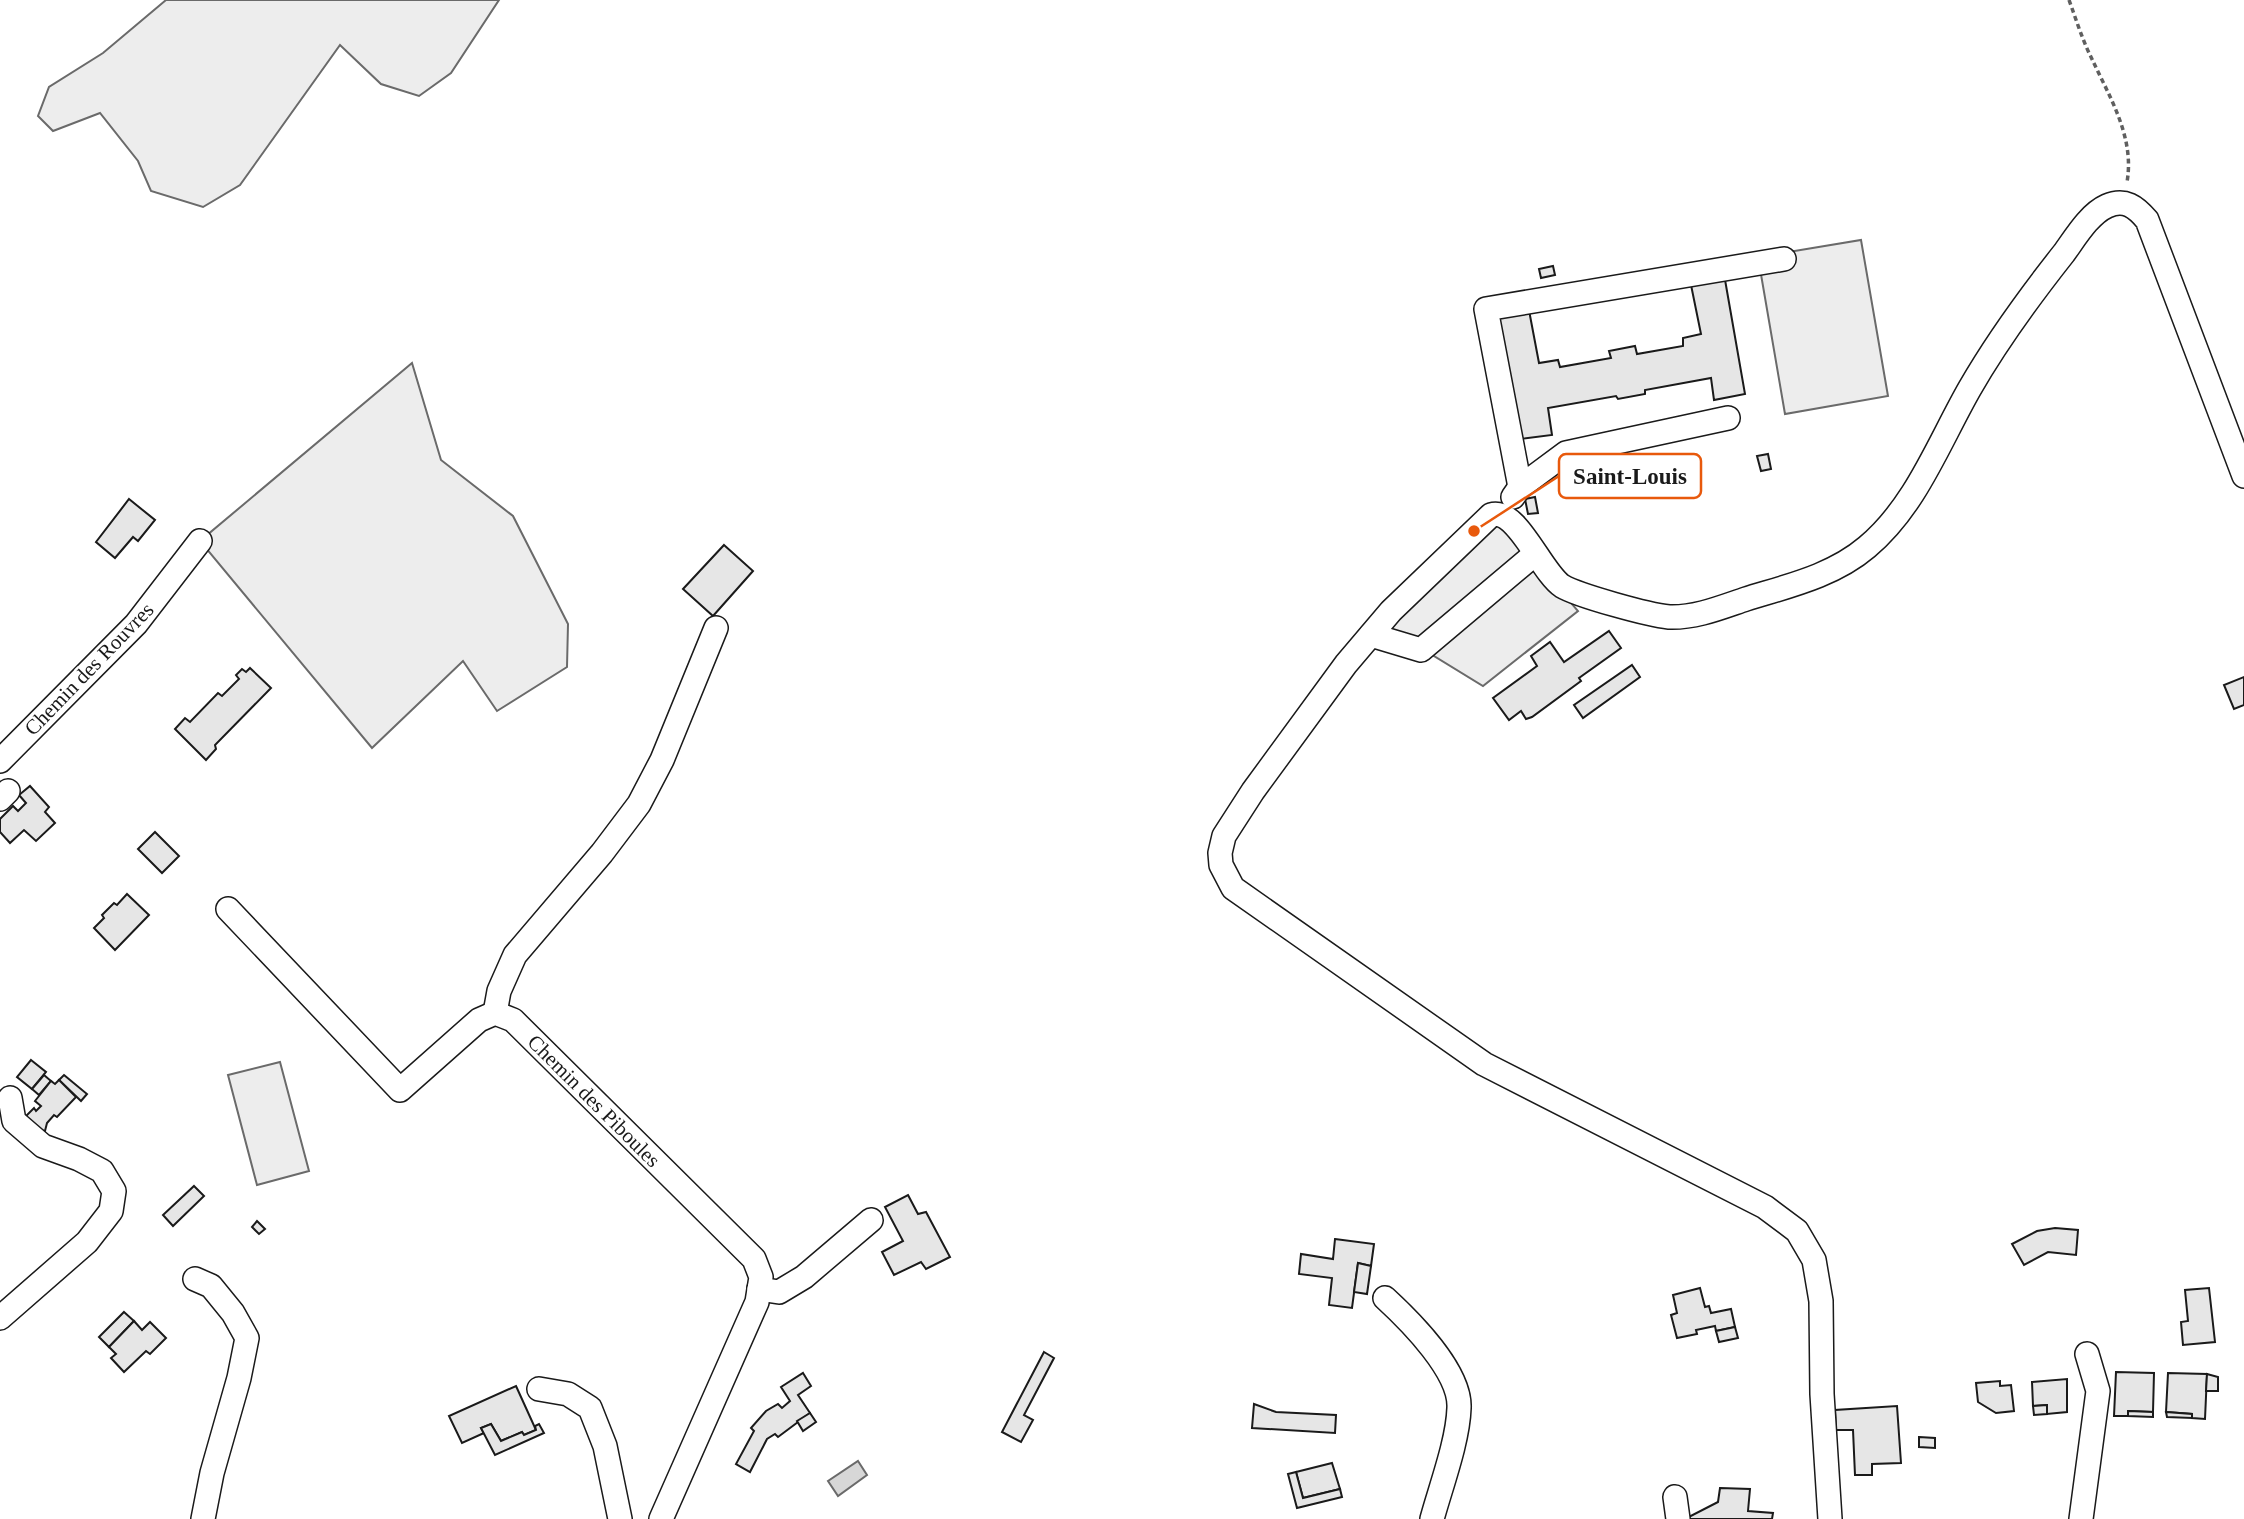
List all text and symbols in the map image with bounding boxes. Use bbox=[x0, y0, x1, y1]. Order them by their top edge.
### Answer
callout: Saint-Louis bbox=[1559, 454, 1701, 498]
text: Saint-Louis bbox=[1573, 464, 1687, 489]
street label: Chemin des Rouvres bbox=[20, 598, 158, 740]
street label: Chemin des Piboules bbox=[523, 1030, 665, 1172]

